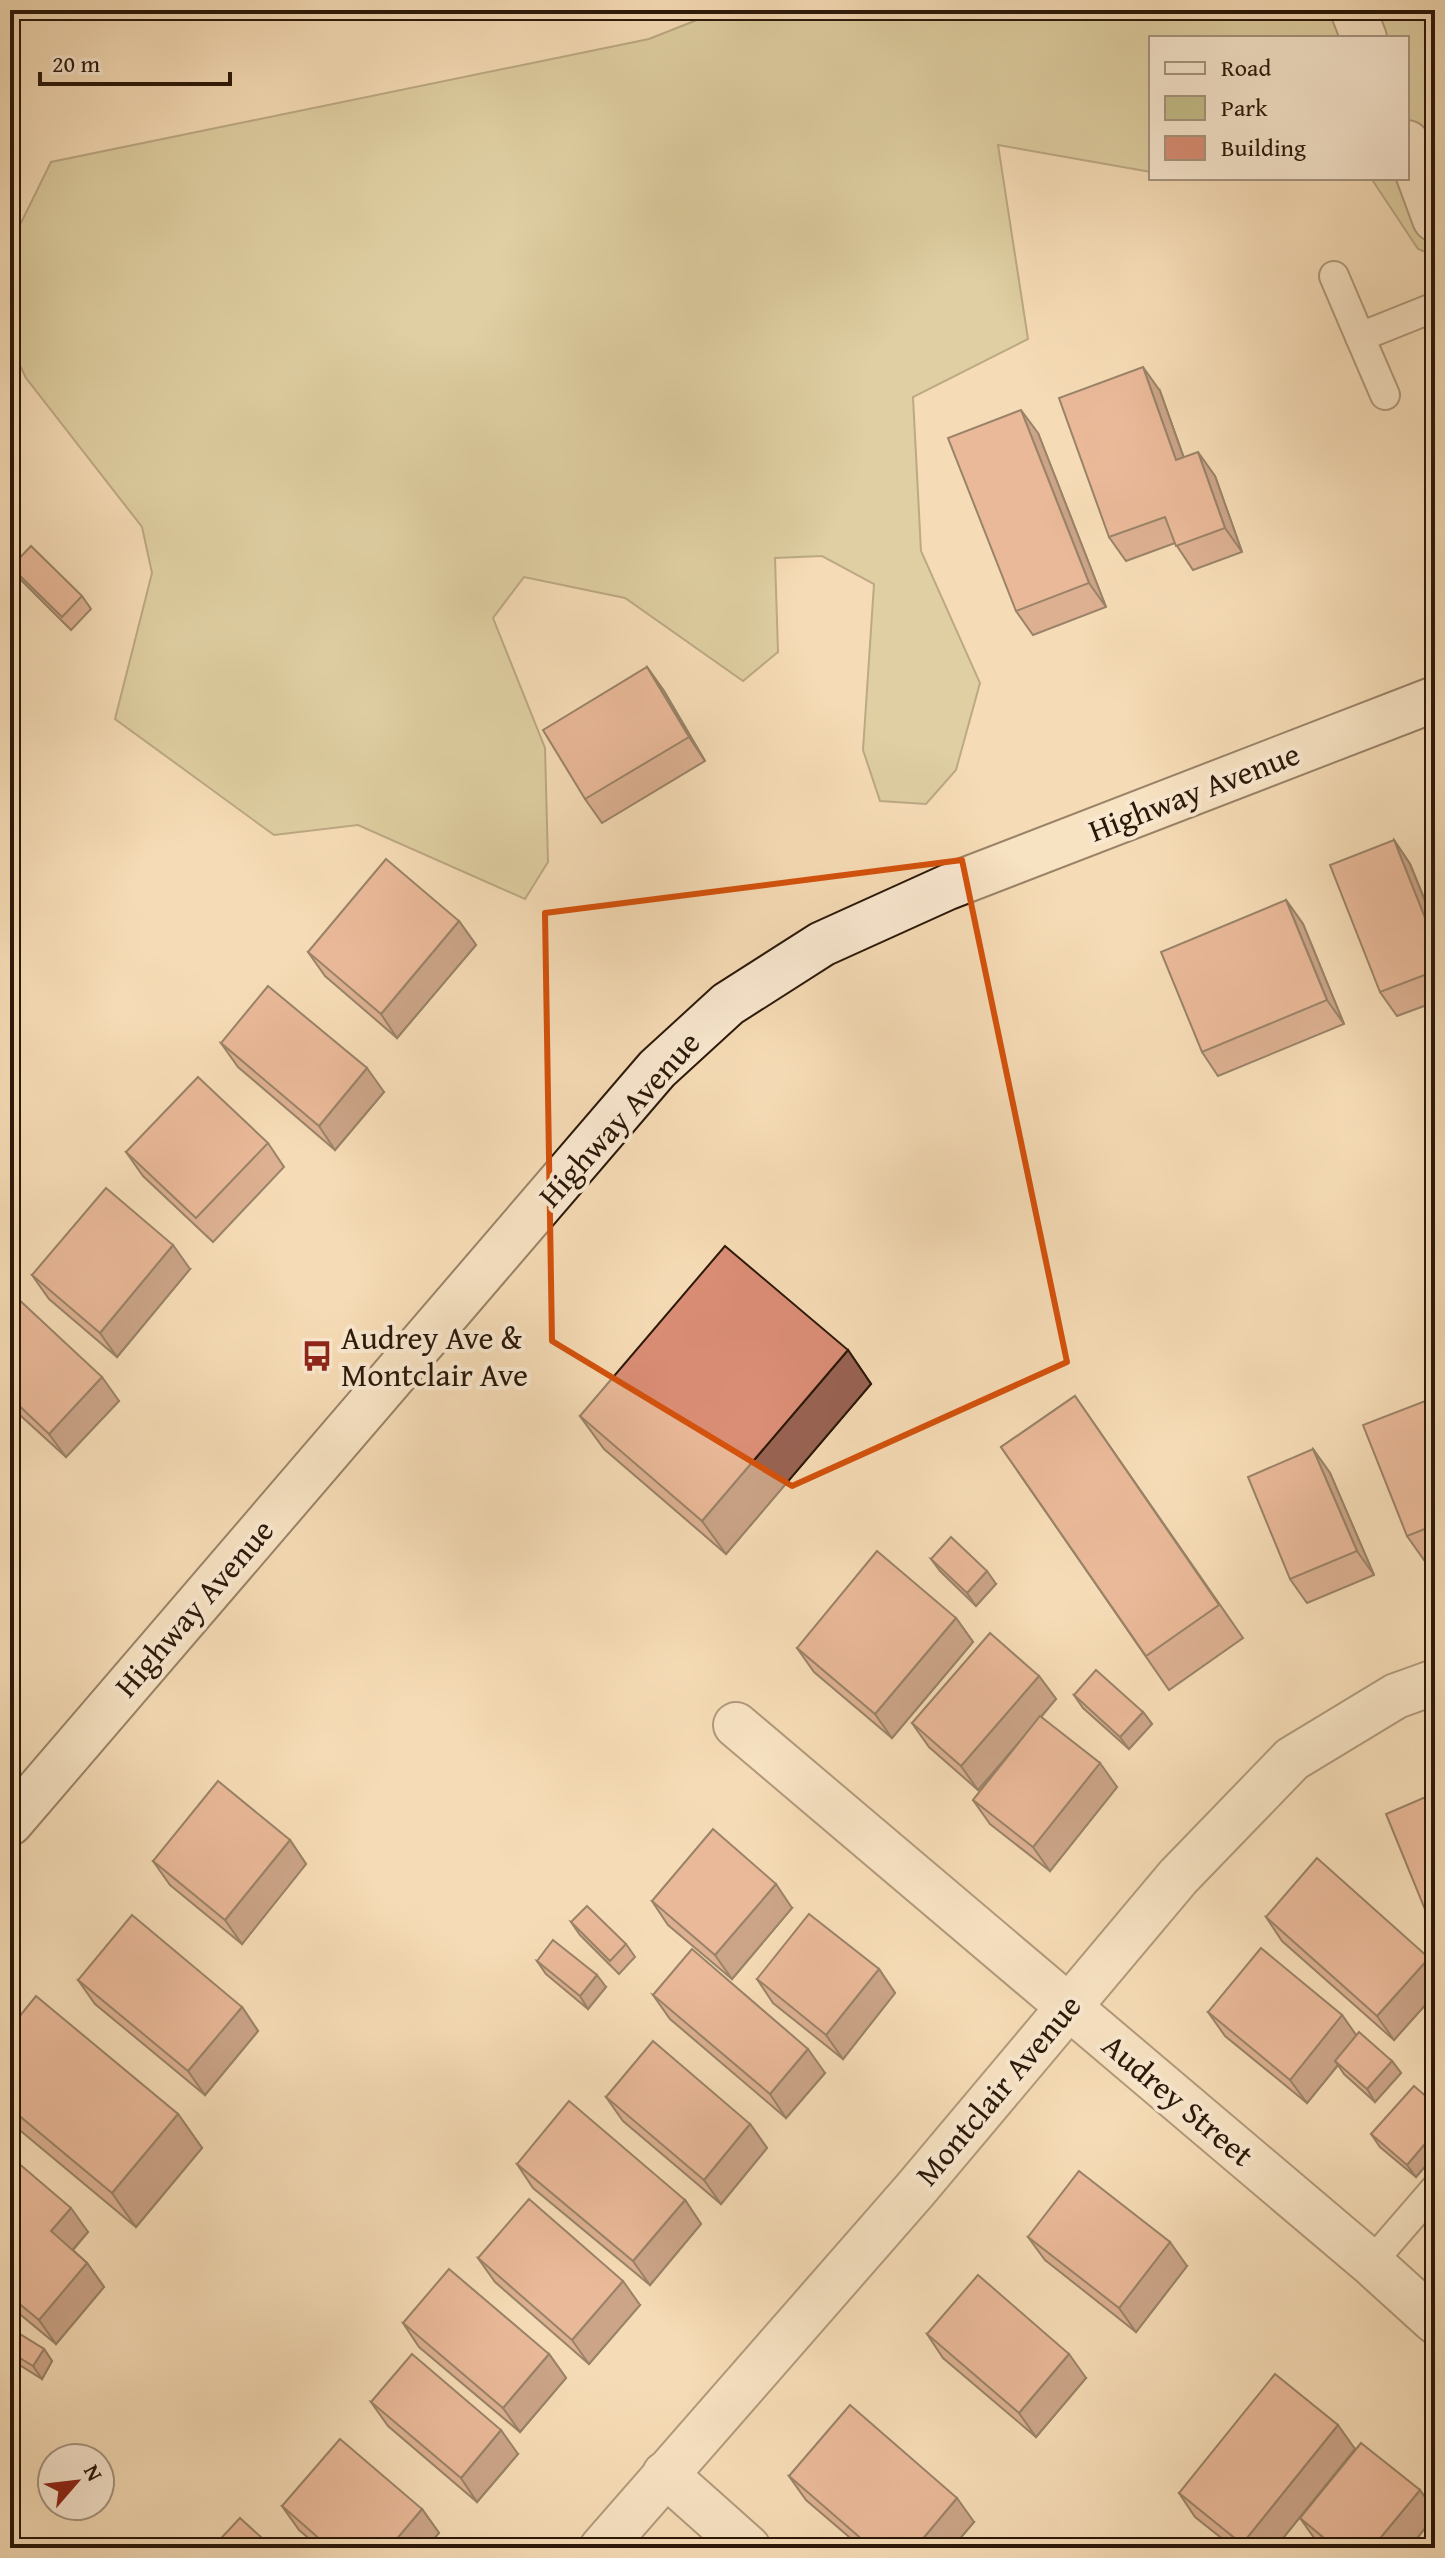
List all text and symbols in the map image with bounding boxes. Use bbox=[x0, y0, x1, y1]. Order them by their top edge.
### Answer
scale bar bbox=[40, 36, 230, 86]
legend bbox=[1149, 36, 1409, 180]
text: 20 m bbox=[52, 46, 100, 81]
text: Road bbox=[1221, 50, 1271, 85]
text: Park bbox=[1221, 90, 1268, 125]
text: Building bbox=[1221, 130, 1306, 165]
street label: Highway Avenue bbox=[1081, 730, 1306, 853]
street label: Highway Avenue bbox=[527, 1020, 711, 1217]
place label: Audrey Ave & Montclair Ave bbox=[341, 1314, 528, 1398]
bus stop icon: Audrey Ave & Montclair Ave bbox=[300, 1339, 334, 1373]
street label: Highway Avenue bbox=[103, 1508, 284, 1707]
street label: Montclair Avenue bbox=[903, 1984, 1092, 2196]
street label: Audrey Street bbox=[1092, 2022, 1264, 2177]
north arrow bbox=[36, 2442, 116, 2522]
text: N bbox=[76, 2459, 111, 2487]

